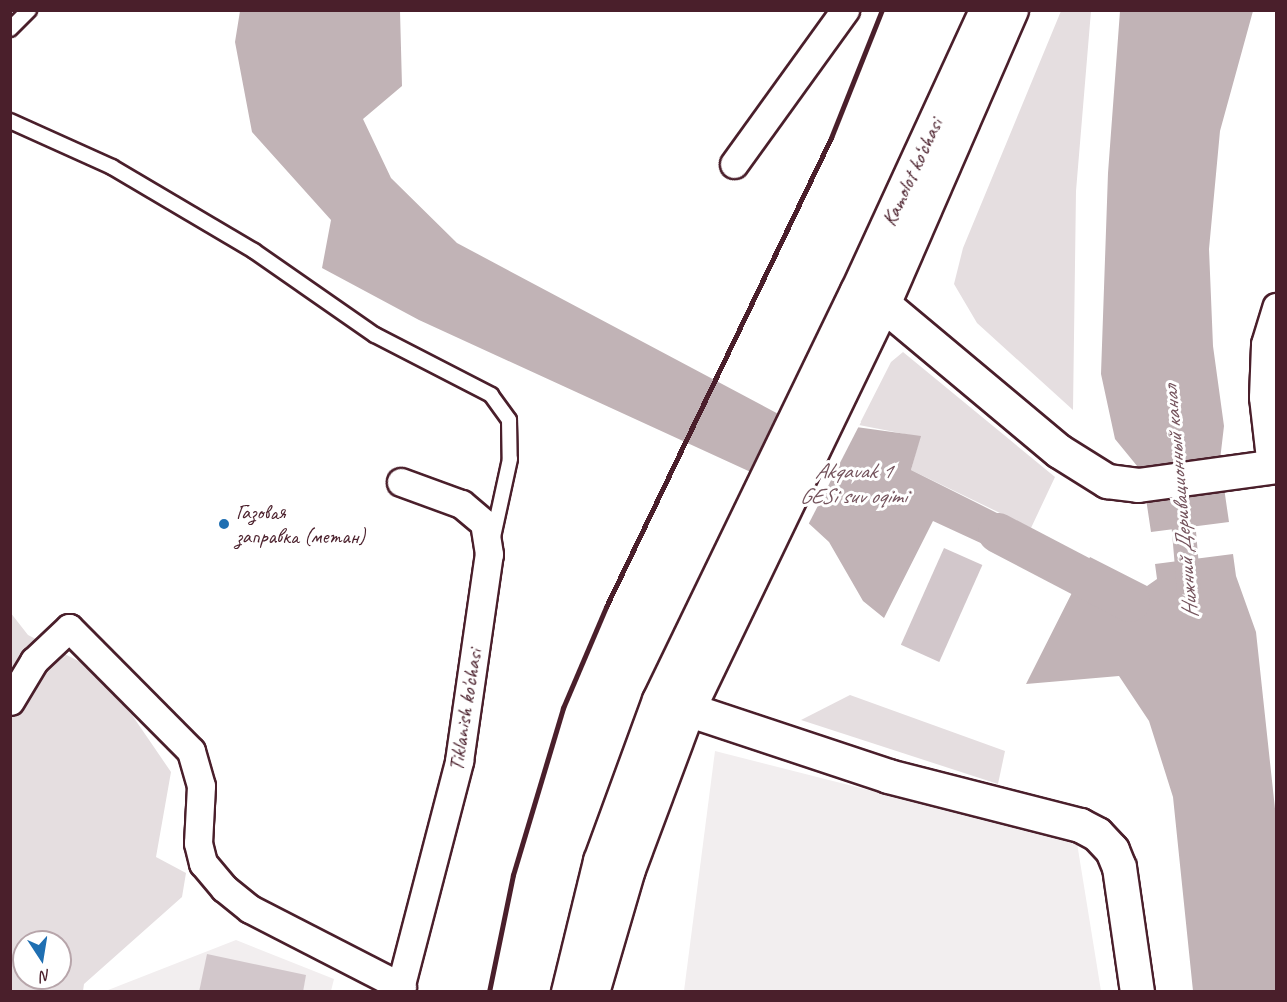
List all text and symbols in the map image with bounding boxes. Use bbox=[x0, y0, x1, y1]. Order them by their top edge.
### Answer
street label: Kamolot ko‘chasi bbox=[876, 114, 948, 230]
water label: Нижний Деривационный канал bbox=[1158, 385, 1204, 619]
water label: Akqavak 1 GESi suv oqimi bbox=[799, 458, 907, 510]
place label: Газовая заправка (метан) bbox=[236, 499, 365, 549]
marker: Газовая заправка (метан) bbox=[217, 517, 231, 531]
street label: Tiklanish ko'chasi bbox=[443, 647, 487, 773]
north arrow bbox=[12, 930, 72, 990]
text: N bbox=[38, 965, 52, 986]

